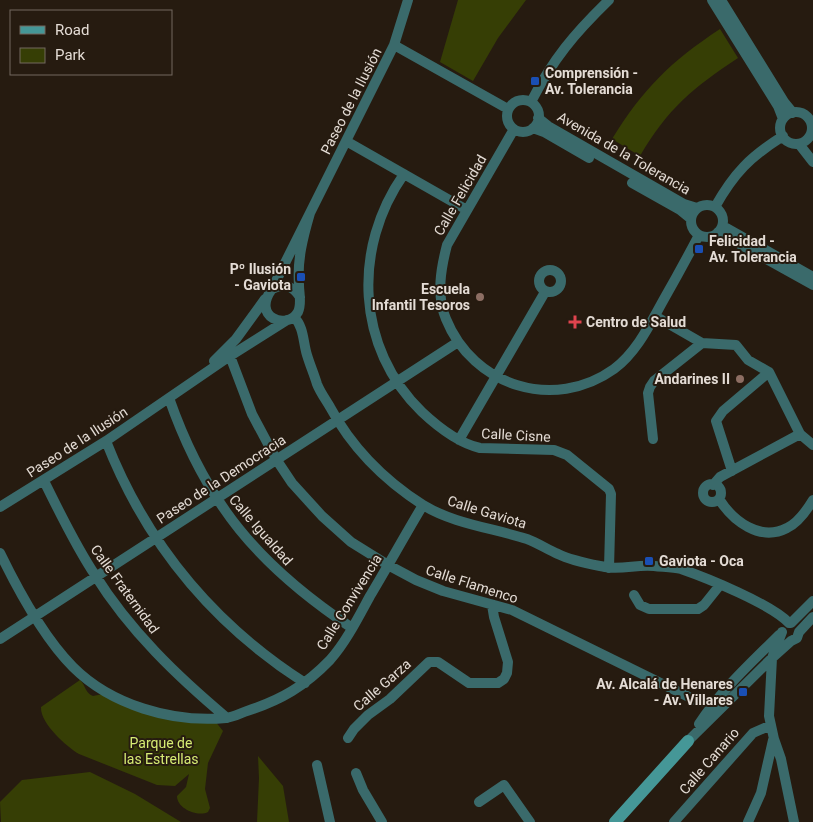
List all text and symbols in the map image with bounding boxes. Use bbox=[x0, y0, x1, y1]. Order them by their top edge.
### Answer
legend bbox=[10, 10, 172, 75]
text: Road bbox=[55, 21, 89, 39]
street label: Paseo de la Ilusión bbox=[317, 45, 385, 157]
text: Park bbox=[55, 46, 86, 64]
place label: Comprensión - Av. Tolerancia bbox=[545, 65, 638, 97]
marker: Comprensión - Av. Tolerancia bbox=[529, 75, 541, 87]
street label: Avenida de la Tolerancia bbox=[555, 108, 693, 198]
street label: Calle Felicidad bbox=[430, 152, 490, 238]
place label: Felicidad - Av. Tolerancia bbox=[709, 233, 797, 265]
marker: Felicidad - Av. Tolerancia bbox=[693, 243, 705, 255]
place label: Pº Ilusión - Gaviota bbox=[230, 261, 292, 293]
marker: Pº Ilusión - Gaviota bbox=[295, 271, 307, 283]
place label: Escuela Infantil Tesoros bbox=[372, 281, 470, 313]
marker: Escuela Infantil Tesoros bbox=[474, 291, 486, 303]
place label: Centro de Salud bbox=[586, 314, 686, 330]
marker: Centro de Salud bbox=[568, 315, 582, 329]
place label: Andarines II bbox=[654, 371, 730, 387]
marker: Andarines II bbox=[734, 373, 746, 385]
street label: Paseo de la Ilusión bbox=[24, 403, 130, 481]
street label: Calle Cisne bbox=[481, 425, 551, 445]
street label: Paseo de la Democracia bbox=[154, 431, 288, 527]
street label: Calle Igualdad bbox=[226, 491, 296, 569]
street label: Calle Gaviota bbox=[446, 492, 528, 532]
street label: Calle Fraternidad bbox=[88, 542, 162, 636]
street label: Calle Convivencia bbox=[313, 551, 385, 653]
place label: Gaviota - Oca bbox=[659, 553, 744, 569]
marker: Gaviota - Oca bbox=[643, 555, 655, 567]
street label: Calle Flamenco bbox=[424, 562, 520, 606]
street label: Calle Garza bbox=[350, 656, 414, 714]
place label: Av. Alcalá de Henares - Av. Villares bbox=[596, 676, 733, 708]
marker: Av. Alcalá de Henares - Av. Villares bbox=[737, 686, 749, 698]
street label: Calle Canario bbox=[676, 725, 742, 797]
park label: Parque de las Estrellas bbox=[123, 735, 199, 767]

